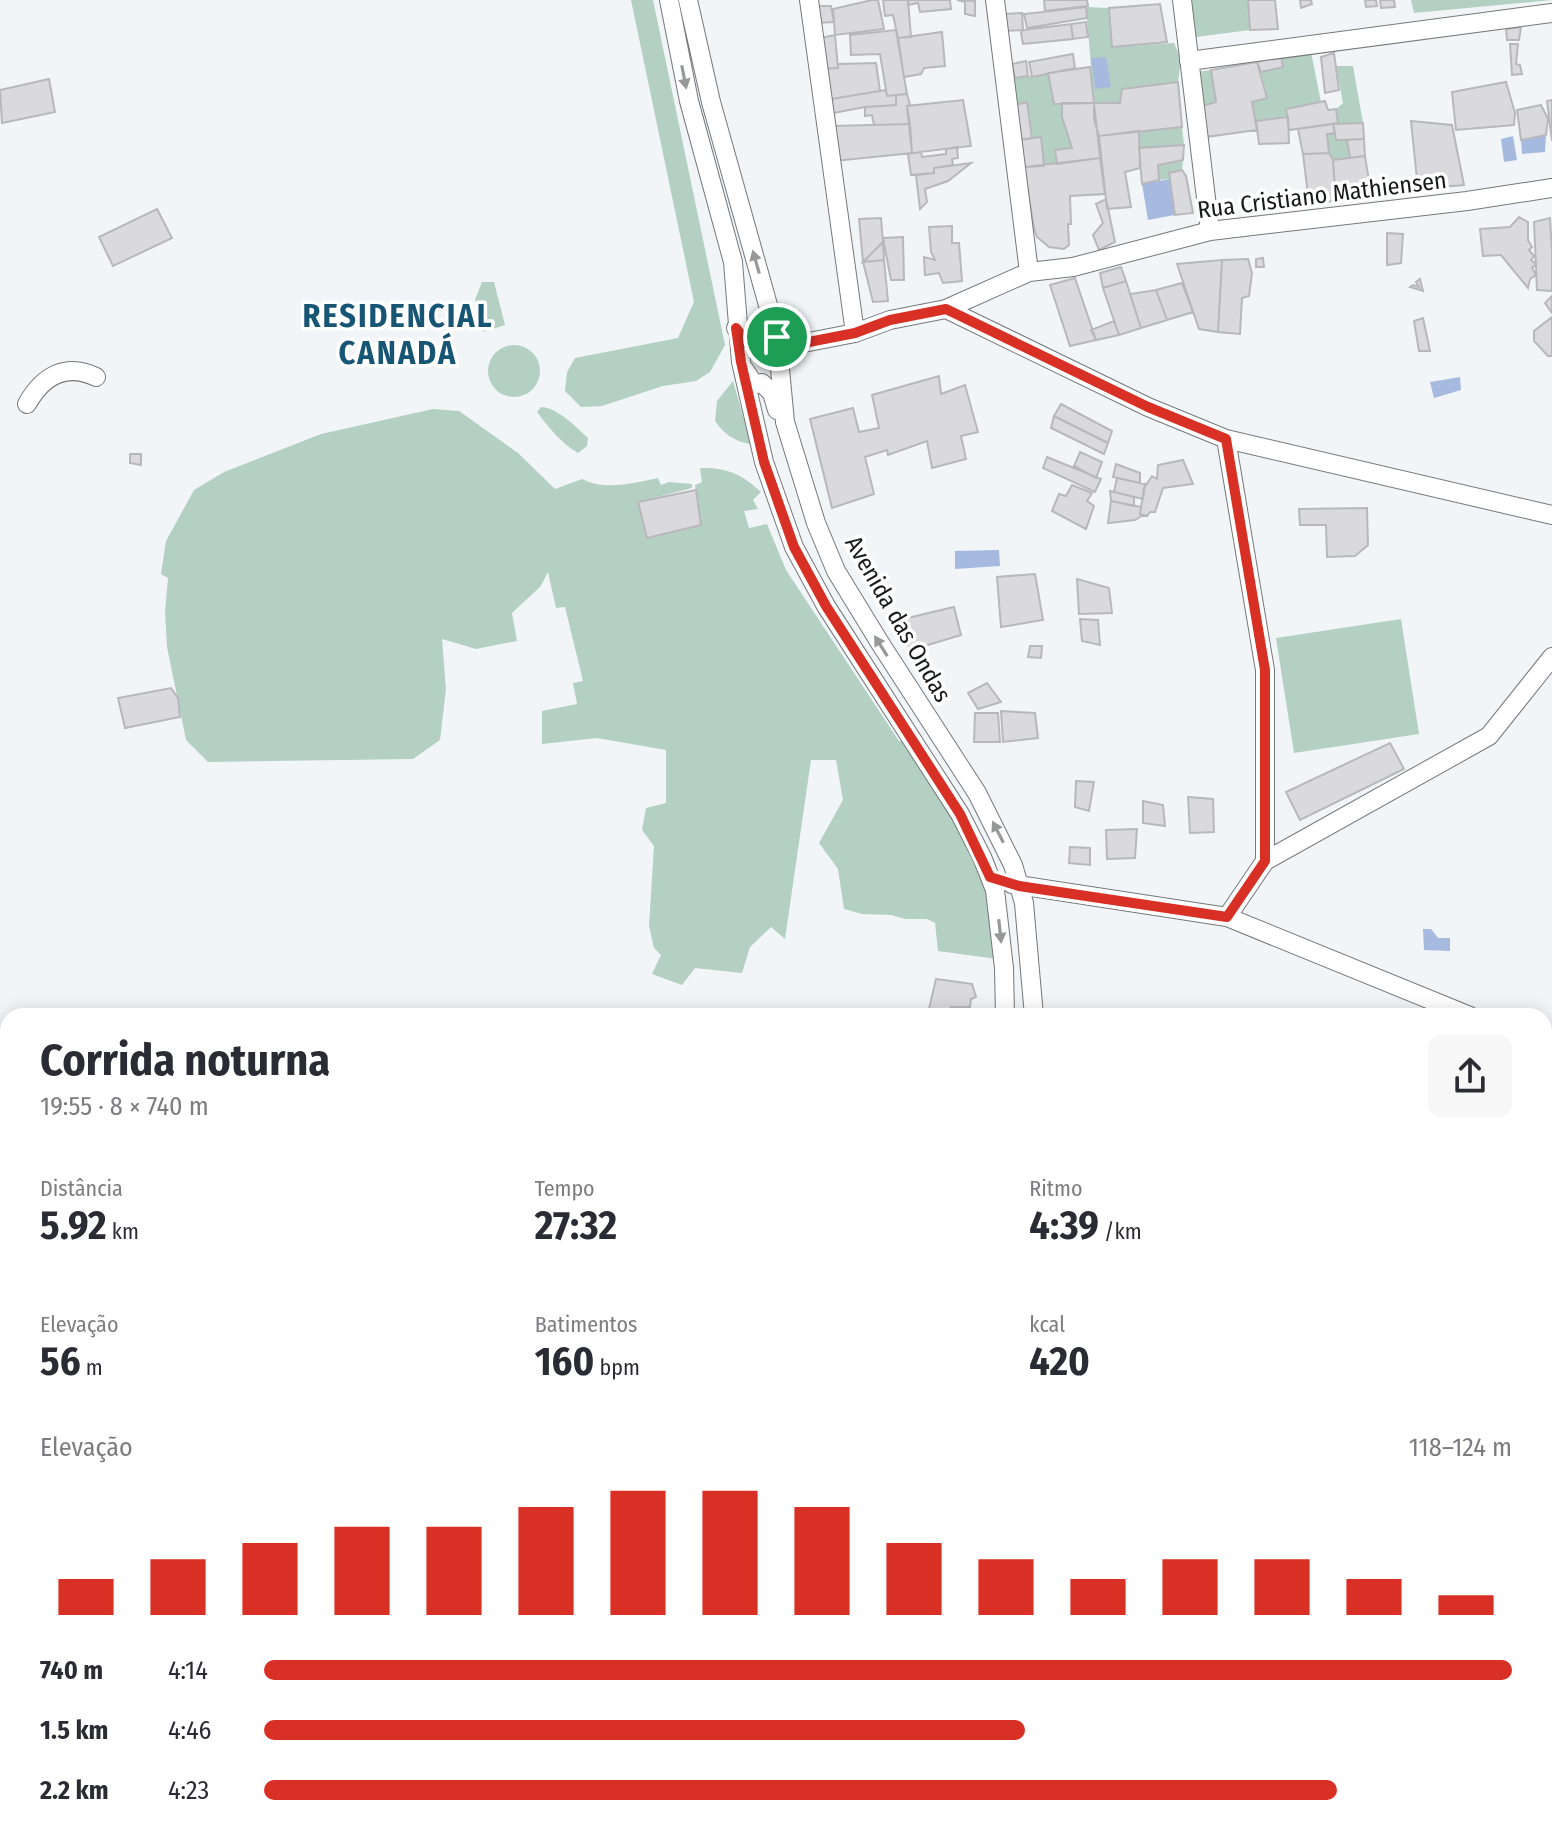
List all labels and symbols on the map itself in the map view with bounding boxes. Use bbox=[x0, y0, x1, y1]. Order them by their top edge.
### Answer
one-way arrow bbox=[678, 64, 690, 89]
street label: Rua Cristiano Mathiensen bbox=[1196, 166, 1448, 224]
one-way arrow bbox=[749, 249, 762, 273]
district label: RESIDENCIAL CANADÁ bbox=[302, 297, 494, 372]
pin bbox=[743, 303, 811, 371]
street label: Avenida das Ondas bbox=[839, 531, 957, 707]
one-way arrow bbox=[875, 635, 889, 657]
one-way arrow bbox=[991, 820, 1004, 843]
one-way arrow bbox=[993, 919, 1006, 944]

